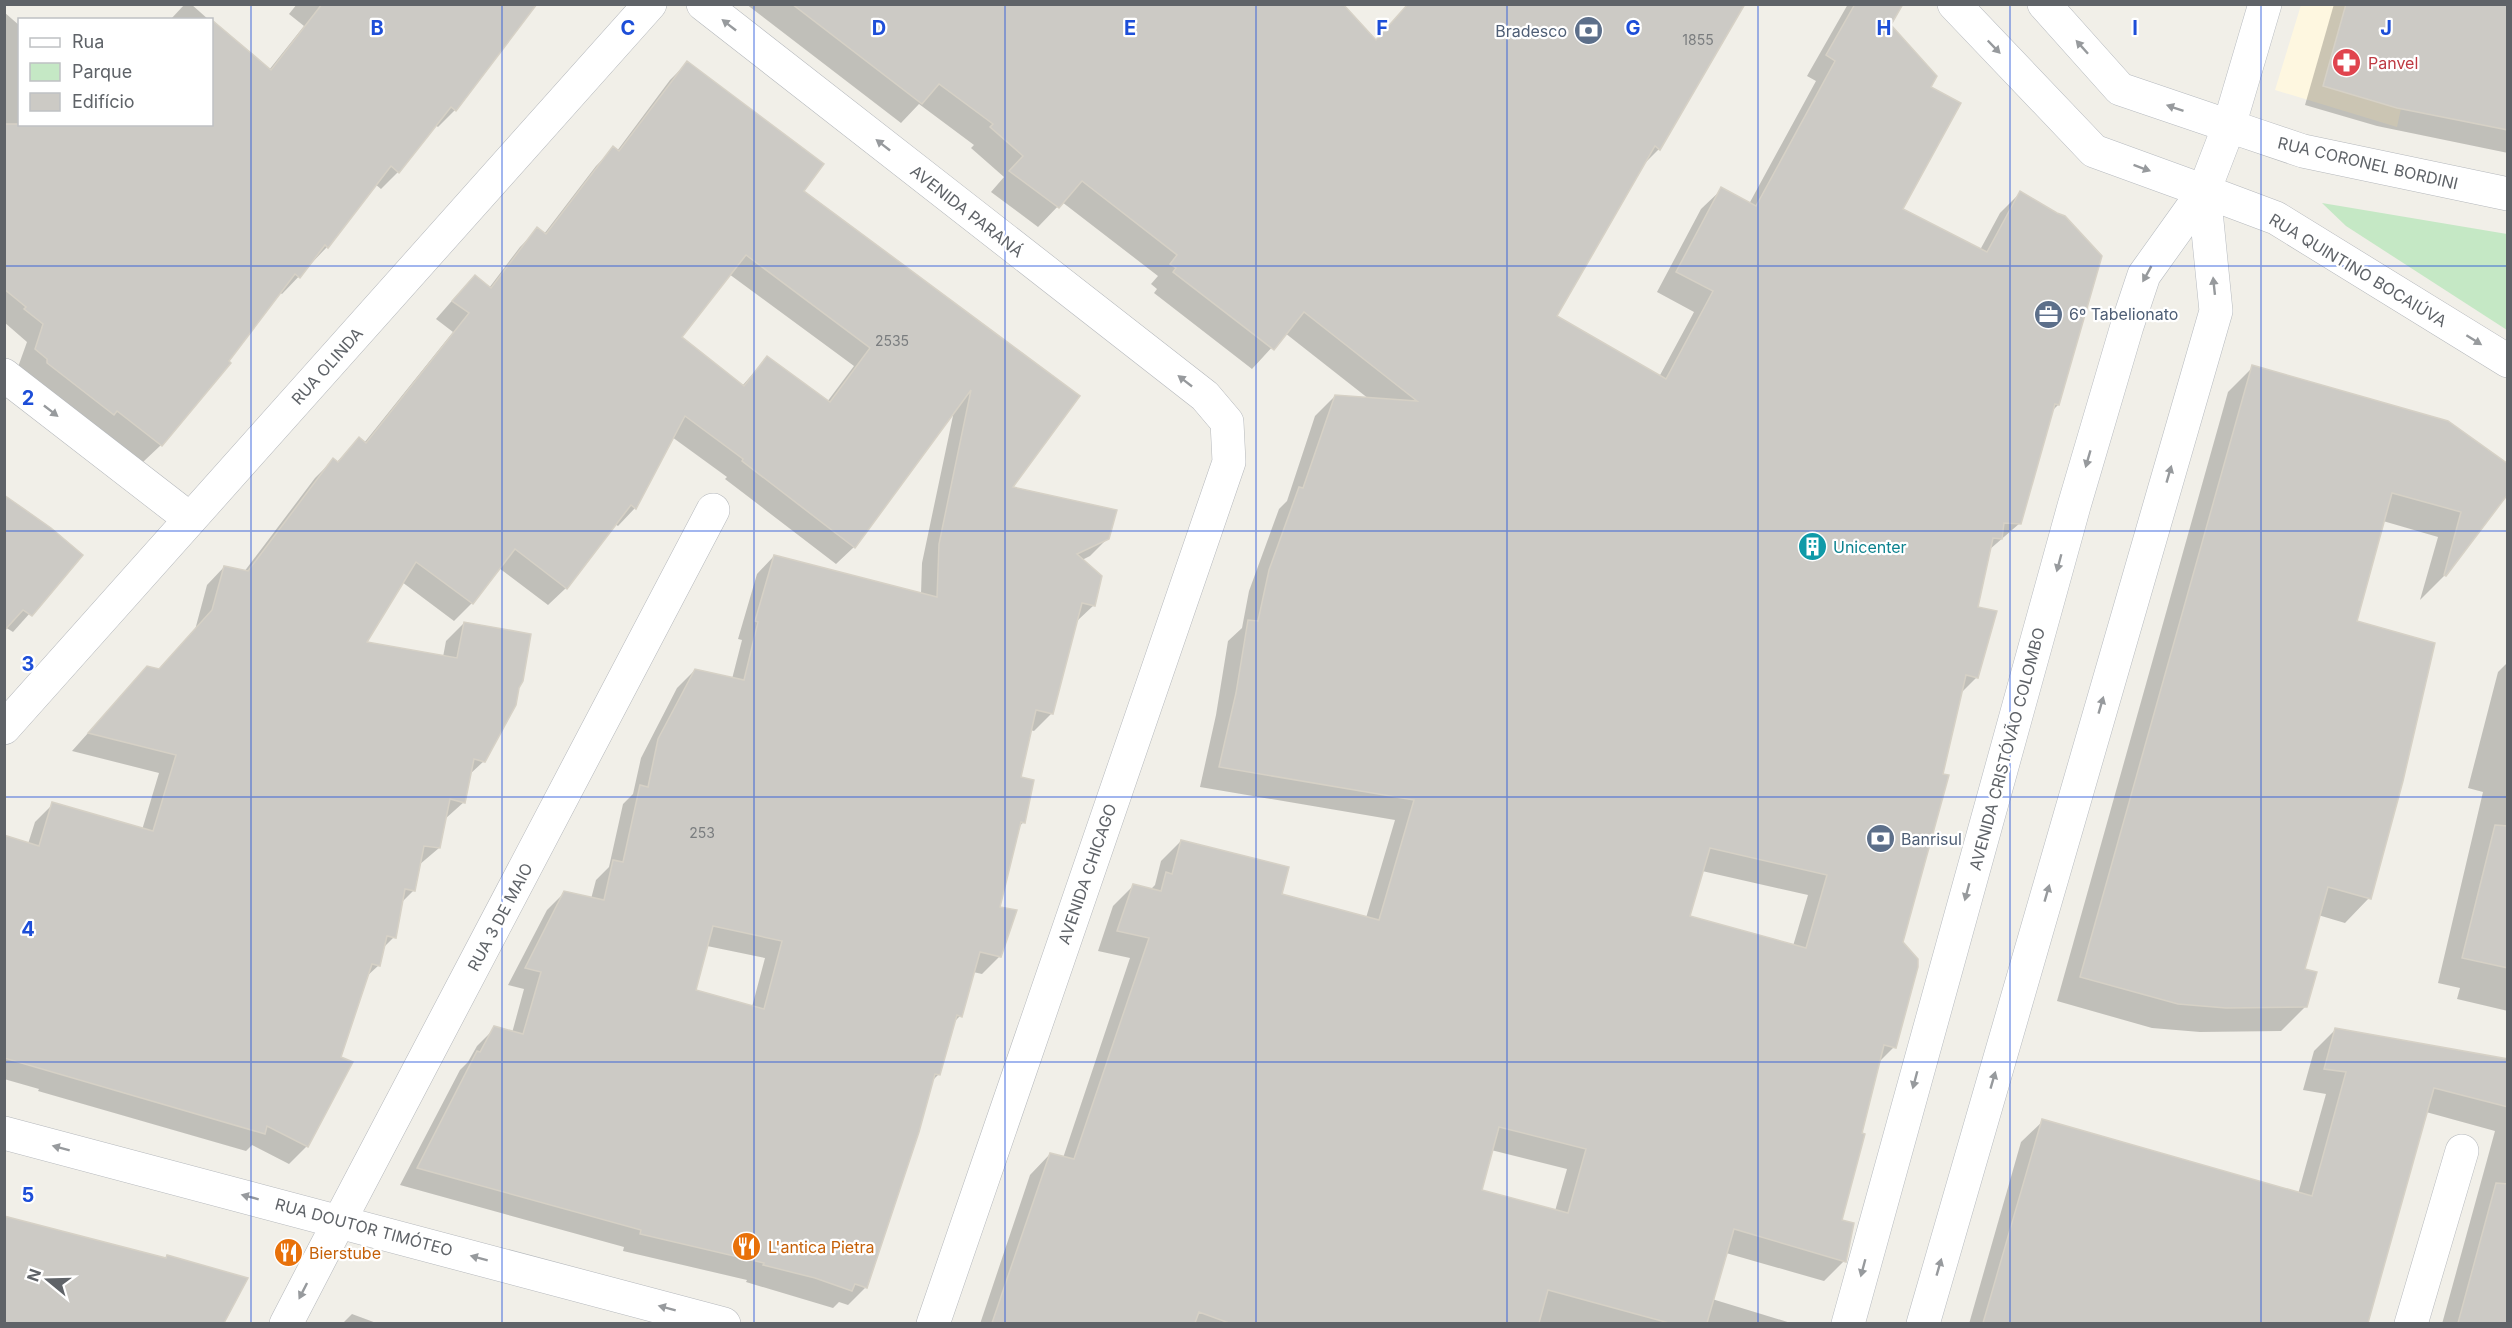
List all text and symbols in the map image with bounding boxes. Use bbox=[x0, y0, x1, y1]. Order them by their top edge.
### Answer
bank icon: Bradesco bbox=[1572, 15, 1604, 47]
text: B bbox=[370, 16, 384, 40]
text: C bbox=[621, 16, 635, 40]
text: D bbox=[872, 16, 886, 40]
text: E bbox=[1124, 16, 1136, 40]
text: F bbox=[1376, 16, 1388, 40]
text: G bbox=[1625, 16, 1641, 40]
text: H bbox=[1877, 16, 1891, 40]
text: I bbox=[2132, 16, 2138, 40]
text: J bbox=[2380, 16, 2392, 40]
legend bbox=[18, 18, 213, 126]
one-way arrow bbox=[721, 18, 737, 31]
place label: Bradesco bbox=[1495, 21, 1567, 41]
text: Rua bbox=[72, 31, 104, 52]
house number: 1855 bbox=[1682, 31, 1714, 48]
one-way arrow bbox=[1987, 39, 2001, 53]
one-way arrow bbox=[2076, 40, 2089, 55]
pharmacy icon: Panvel bbox=[2331, 47, 2363, 79]
place label: Panvel bbox=[2368, 53, 2418, 73]
text: Parque bbox=[72, 61, 132, 82]
text: Edifício bbox=[72, 91, 135, 112]
one-way arrow bbox=[2166, 102, 2184, 112]
street label: RUA CORONEL BORDINI bbox=[2276, 133, 2460, 193]
one-way arrow bbox=[875, 139, 890, 151]
street label: AVENIDA PARANÁ bbox=[906, 161, 1028, 261]
one-way arrow bbox=[2133, 164, 2151, 174]
street label: RUA QUINTINO BOCAIÚVA bbox=[2266, 209, 2450, 331]
one-way arrow bbox=[2142, 266, 2152, 283]
one-way arrow bbox=[2209, 276, 2219, 295]
office icon: 6º Tabelionato bbox=[2032, 298, 2064, 330]
place label: 6º Tabelionato bbox=[2069, 304, 2178, 324]
street label: RUA OLINDA bbox=[287, 323, 367, 409]
house number: 2535 bbox=[875, 332, 909, 349]
one-way arrow bbox=[2466, 335, 2482, 346]
one-way arrow bbox=[1178, 375, 1193, 387]
text: 2 bbox=[22, 386, 34, 410]
one-way arrow bbox=[43, 404, 58, 416]
one-way arrow bbox=[2083, 450, 2092, 468]
one-way arrow bbox=[2165, 465, 2174, 483]
building icon: Unicenter bbox=[1796, 531, 1828, 563]
place label: Unicenter bbox=[1833, 537, 1907, 557]
one-way arrow bbox=[2053, 554, 2063, 572]
street label: AVENIDA CRISTÓVÃO COLOMBO bbox=[1965, 625, 2049, 873]
text: 3 bbox=[22, 652, 34, 676]
one-way arrow bbox=[2097, 696, 2106, 714]
street label: AVENIDA CHICAGO bbox=[1054, 801, 1120, 947]
bank icon: Banrisul bbox=[1864, 823, 1896, 855]
house number: 253 bbox=[689, 824, 715, 841]
place label: Banrisul bbox=[1901, 829, 1962, 849]
street label: RUA 3 DE MAIO bbox=[463, 860, 537, 974]
one-way arrow bbox=[1962, 883, 1972, 901]
one-way arrow bbox=[2043, 884, 2052, 902]
text: 4 bbox=[21, 917, 35, 941]
one-way arrow bbox=[1910, 1071, 1920, 1089]
one-way arrow bbox=[1989, 1071, 1998, 1089]
one-way arrow bbox=[52, 1143, 70, 1153]
text: 5 bbox=[22, 1183, 34, 1207]
one-way arrow bbox=[241, 1192, 259, 1202]
street label: RUA DOUTOR TIMÓTEO bbox=[273, 1194, 455, 1260]
restaurant icon: L'antica Pietra bbox=[731, 1231, 763, 1263]
restaurant icon: Bierstube bbox=[272, 1237, 304, 1269]
place label: L'antica Pietra bbox=[768, 1237, 874, 1257]
place label: Bierstube bbox=[309, 1243, 381, 1263]
north arrow bbox=[18, 1250, 78, 1310]
one-way arrow bbox=[470, 1253, 488, 1262]
one-way arrow bbox=[1935, 1258, 1944, 1276]
one-way arrow bbox=[1858, 1259, 1868, 1277]
text: N bbox=[22, 1266, 45, 1284]
one-way arrow bbox=[298, 1282, 308, 1299]
one-way arrow bbox=[658, 1303, 677, 1313]

